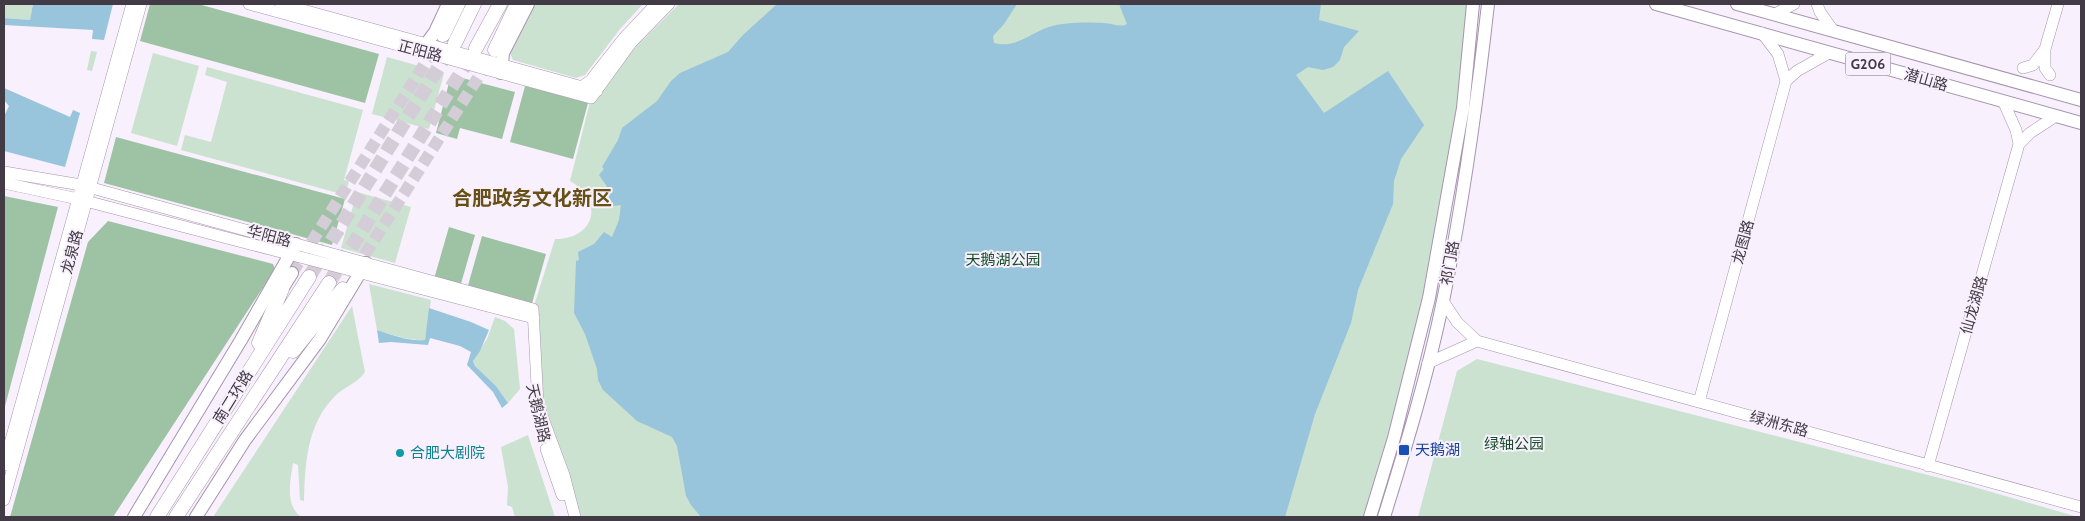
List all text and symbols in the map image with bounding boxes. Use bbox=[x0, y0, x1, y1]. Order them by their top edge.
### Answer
street label: 正阳路 bbox=[396, 36, 444, 66]
road number: G206 bbox=[1846, 52, 1890, 76]
street label: 潜山路 bbox=[1902, 65, 1950, 95]
district label: 合肥政务文化新区 bbox=[452, 186, 612, 210]
street label: 龙图路 bbox=[1728, 218, 1758, 266]
street label: 华阳路 bbox=[245, 221, 293, 251]
street label: 龙泉路 bbox=[57, 228, 87, 276]
street label: 祁门路 bbox=[1437, 239, 1463, 287]
park label: 天鹅湖公园 bbox=[965, 251, 1041, 269]
street label: 仙龙湖路 bbox=[1957, 274, 1991, 336]
street label: 南二环路 bbox=[209, 367, 257, 427]
street label: 天鹅湖路 bbox=[522, 382, 554, 444]
street label: 绿洲东路 bbox=[1748, 408, 1810, 440]
park label: 绿轴公园 bbox=[1484, 435, 1544, 453]
place label: 天鹅湖 bbox=[1415, 441, 1460, 459]
marker: 天鹅湖 bbox=[1397, 443, 1411, 457]
place label: 合肥大剧院 bbox=[410, 444, 485, 462]
marker: 合肥大剧院 bbox=[394, 447, 406, 459]

